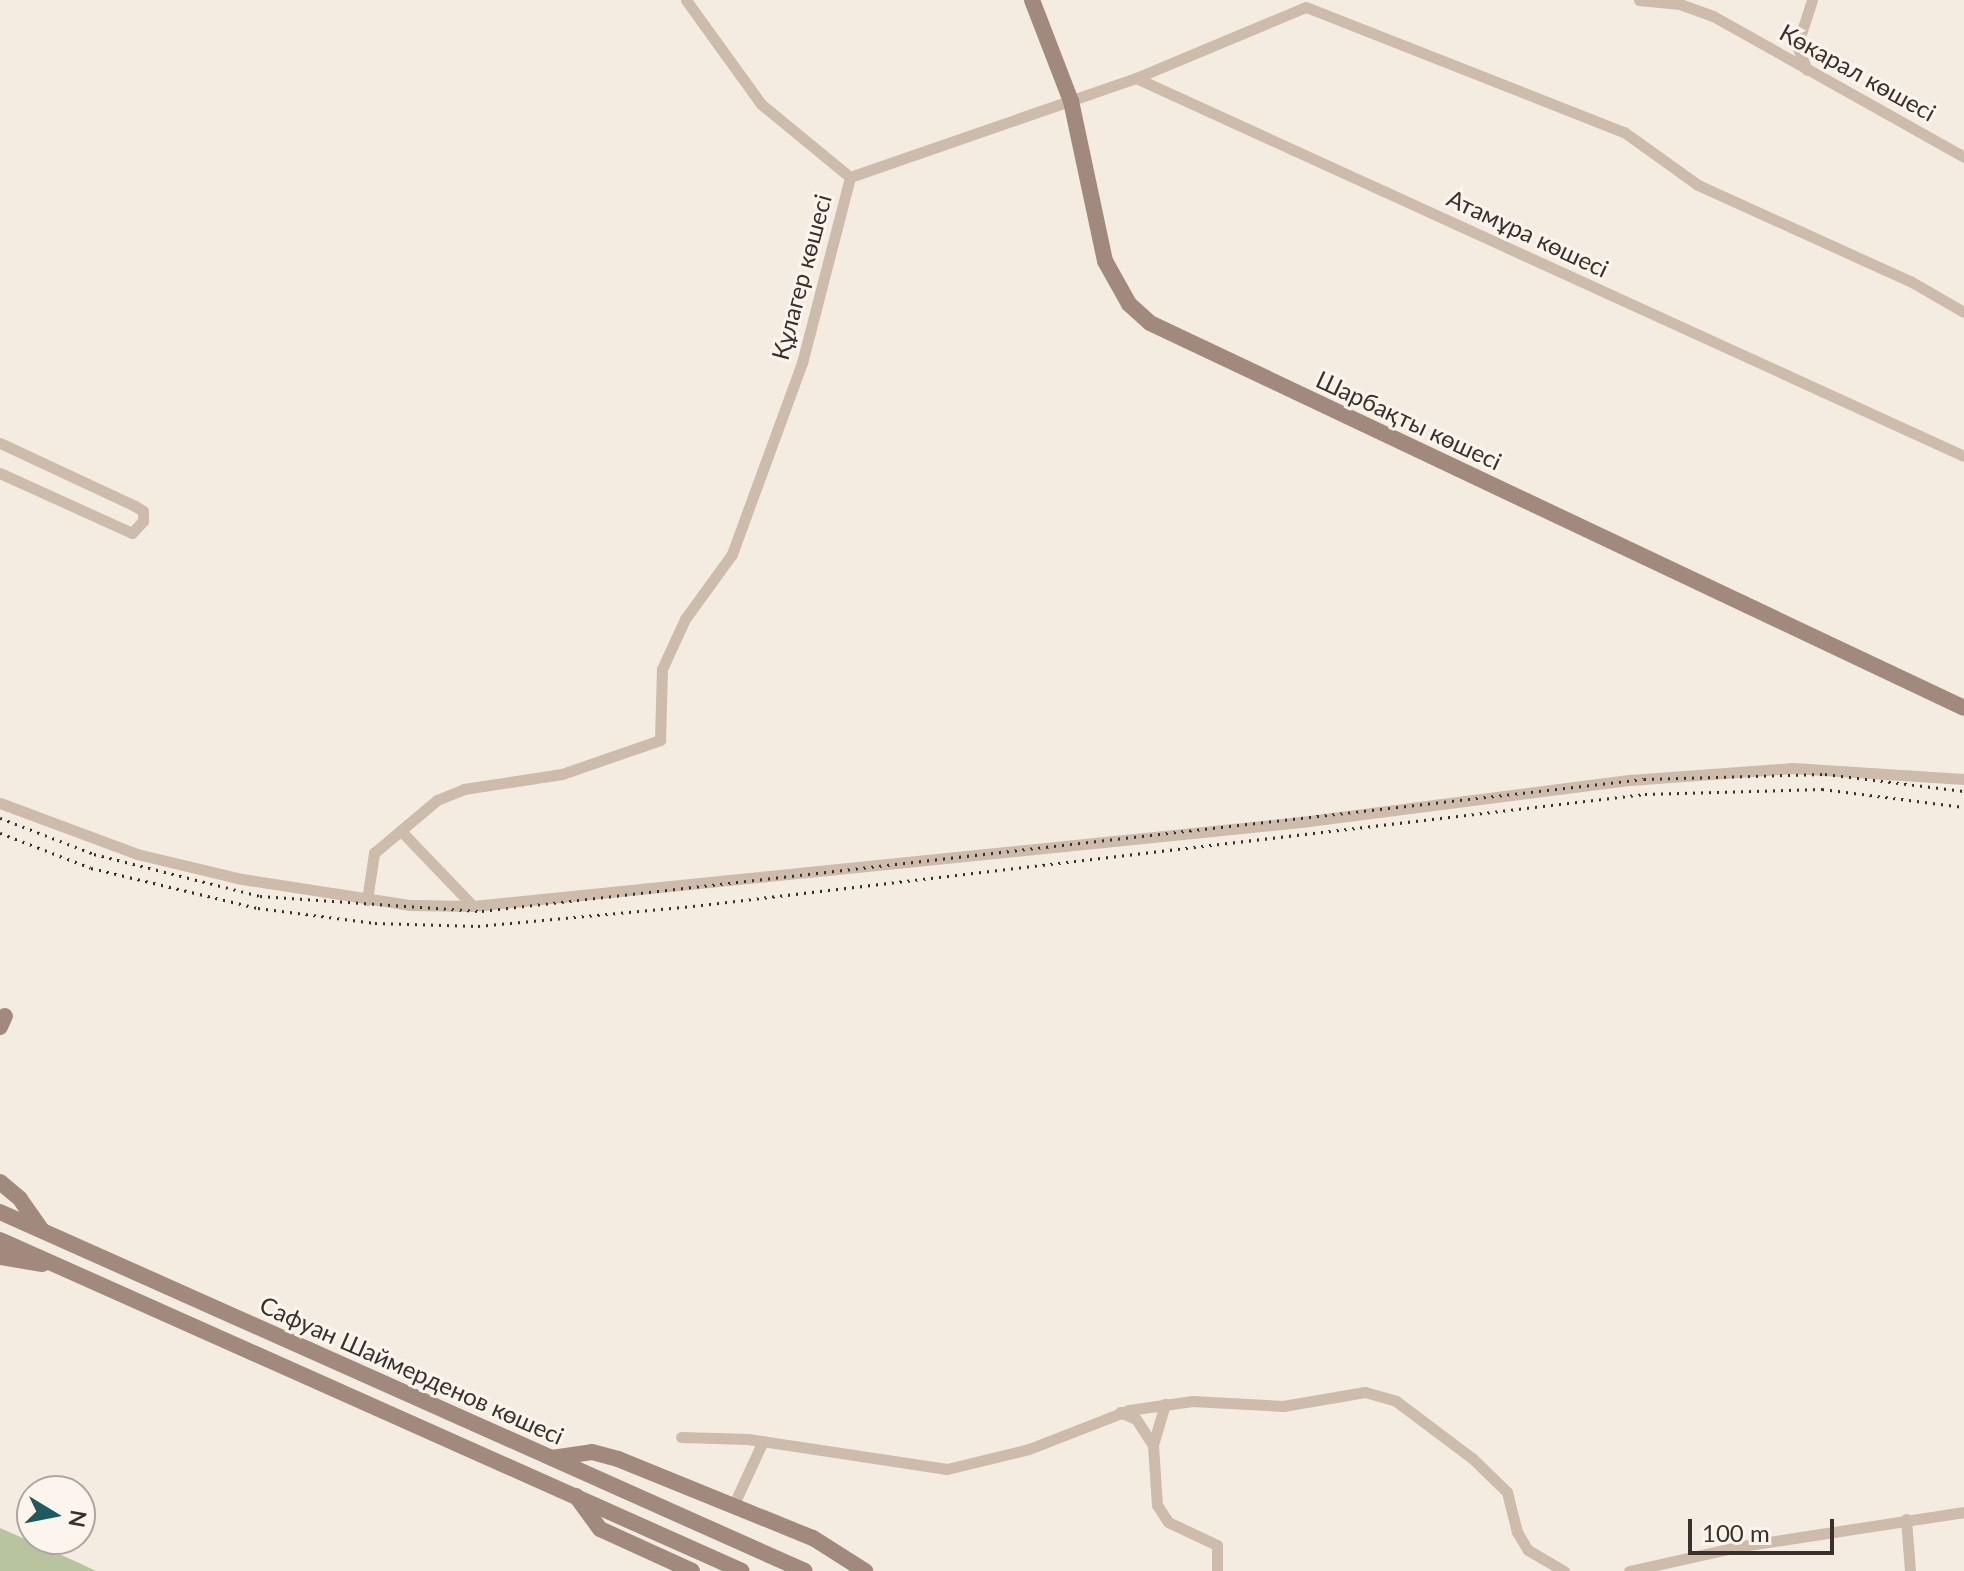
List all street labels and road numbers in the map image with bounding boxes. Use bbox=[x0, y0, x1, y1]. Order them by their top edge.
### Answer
street label: Көкарал көшесі bbox=[1775, 17, 1941, 127]
street label: Атамұра көшесі bbox=[1443, 183, 1613, 283]
street label: Құлагер көшесі bbox=[765, 191, 837, 363]
street label: Шарбақты көшесі bbox=[1312, 364, 1506, 476]
street label: Сафуан Шаймерденов көшесі bbox=[256, 1290, 568, 1450]

